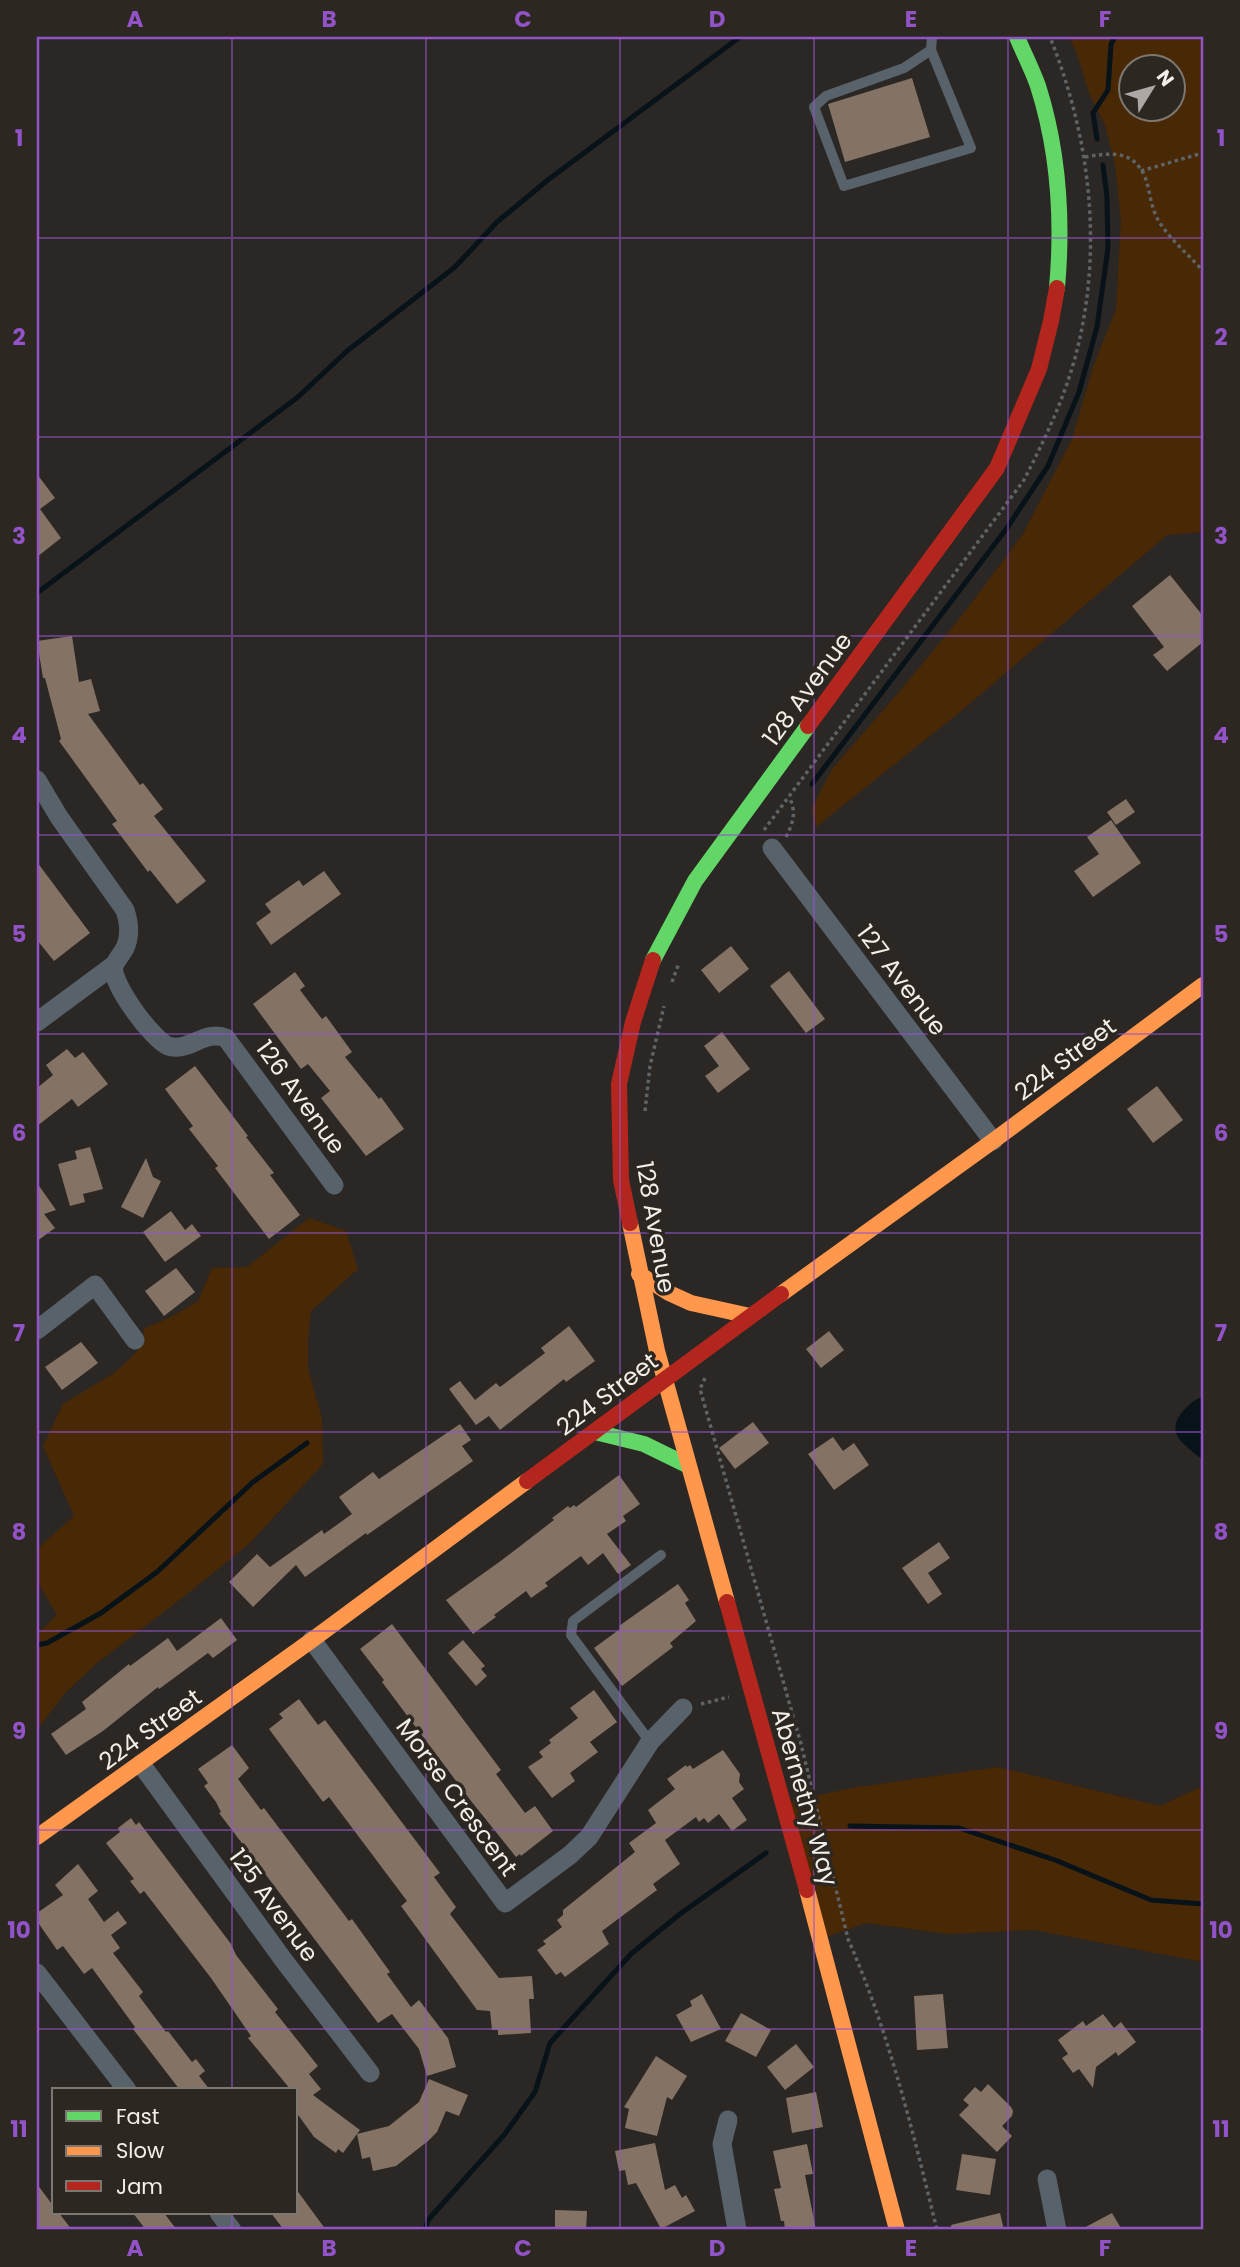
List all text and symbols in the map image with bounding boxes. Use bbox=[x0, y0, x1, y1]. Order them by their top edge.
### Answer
text: A bbox=[127, 3, 144, 35]
text: B bbox=[321, 3, 337, 35]
text: C bbox=[514, 3, 532, 35]
text: D bbox=[709, 3, 725, 35]
text: E bbox=[905, 3, 917, 35]
text: F bbox=[1099, 3, 1111, 35]
north arrow bbox=[1118, 52, 1188, 122]
text: N bbox=[1150, 64, 1180, 92]
text: 1 bbox=[15, 122, 23, 154]
text: 1 bbox=[1217, 122, 1225, 154]
text: 2 bbox=[12, 321, 26, 353]
text: 2 bbox=[1214, 321, 1228, 353]
text: 3 bbox=[12, 520, 26, 552]
text: 3 bbox=[1214, 520, 1228, 552]
street label: 128 Avenue bbox=[755, 625, 859, 753]
text: 4 bbox=[11, 719, 27, 751]
text: 4 bbox=[1213, 719, 1229, 751]
text: 5 bbox=[12, 918, 26, 950]
street label: 127 Avenue bbox=[849, 918, 955, 1042]
text: 5 bbox=[1214, 918, 1228, 950]
street label: 224 Street bbox=[1007, 1010, 1123, 1108]
street label: 126 Avenue bbox=[248, 1033, 354, 1161]
text: 6 bbox=[12, 1117, 26, 1149]
text: 6 bbox=[1214, 1117, 1228, 1149]
street label: 128 Avenue bbox=[628, 1159, 684, 1295]
text: 7 bbox=[13, 1317, 25, 1349]
text: 7 bbox=[1215, 1317, 1227, 1349]
street label: 224 Street bbox=[549, 1345, 665, 1443]
text: 8 bbox=[12, 1516, 26, 1548]
text: 8 bbox=[1214, 1516, 1228, 1548]
street label: 224 Street bbox=[92, 1681, 208, 1777]
street label: Abernethy Way bbox=[764, 1704, 846, 1890]
street label: Morse Crescent bbox=[389, 1712, 525, 1882]
text: 9 bbox=[12, 1715, 26, 1747]
text: 9 bbox=[1214, 1715, 1228, 1747]
street label: 125 Avenue bbox=[222, 1841, 326, 1969]
text: 10 bbox=[7, 1914, 31, 1946]
text: 10 bbox=[1209, 1914, 1233, 1946]
legend bbox=[52, 2088, 298, 2214]
text: Fast bbox=[116, 2102, 159, 2131]
text: 11 bbox=[10, 2113, 28, 2145]
text: 11 bbox=[1212, 2113, 1230, 2145]
text: Slow bbox=[116, 2136, 164, 2165]
text: Jam bbox=[116, 2172, 163, 2201]
text: A bbox=[127, 2232, 144, 2264]
text: B bbox=[321, 2232, 337, 2264]
text: C bbox=[514, 2232, 532, 2264]
text: D bbox=[709, 2232, 725, 2264]
text: E bbox=[905, 2232, 917, 2264]
text: F bbox=[1099, 2232, 1111, 2264]

